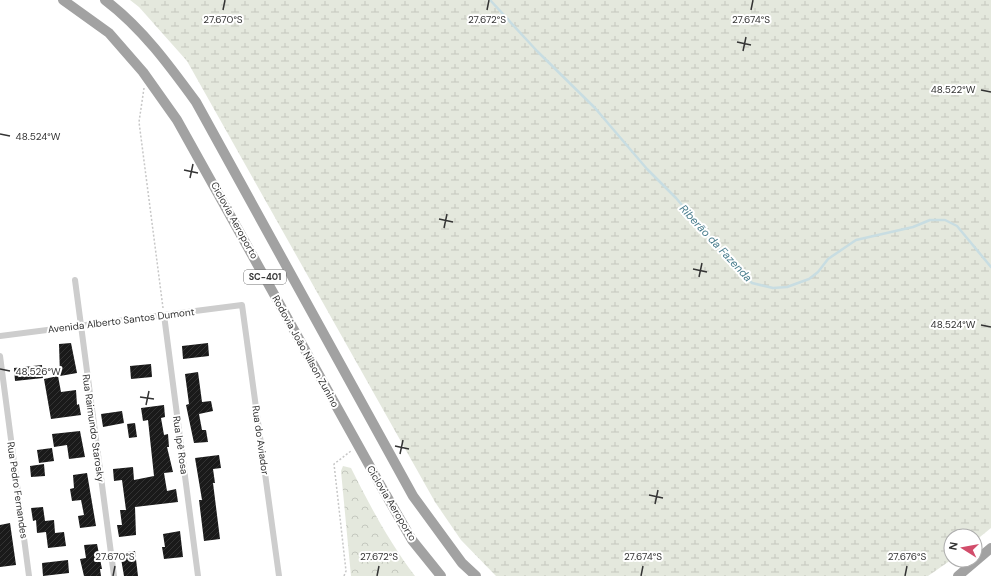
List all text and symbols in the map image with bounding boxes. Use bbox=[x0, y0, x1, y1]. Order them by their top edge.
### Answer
text: 27.670°S bbox=[203, 13, 243, 26]
text: 27.672°S bbox=[468, 13, 506, 26]
text: 27.674°S bbox=[732, 13, 770, 26]
text: 48.522°W bbox=[931, 83, 976, 96]
text: 48.524°W bbox=[16, 130, 61, 143]
street label: Ciclovia Aeroporto bbox=[208, 179, 261, 261]
water label: Riberão da Fazenda bbox=[677, 202, 755, 284]
road number: SC-401 bbox=[244, 270, 286, 284]
street label: Rodovia João Nilson Zunino bbox=[269, 293, 342, 410]
street label: Avenida Alberto Santos Dumont bbox=[47, 305, 195, 336]
text: 48.524°W bbox=[931, 318, 976, 331]
text: 48.526°W bbox=[15, 365, 61, 378]
street label: Rua Raimundo Starosky bbox=[79, 373, 108, 483]
street label: Rua do Aviador bbox=[249, 405, 272, 476]
street label: Rua Ipê Rosa bbox=[170, 415, 191, 475]
street label: Rua Pedro Fernandes bbox=[4, 441, 31, 539]
street label: Ciclovia Aeroporto bbox=[364, 463, 419, 544]
north arrow bbox=[943, 528, 983, 568]
text: N bbox=[946, 541, 961, 551]
text: 27.670°S bbox=[95, 550, 135, 563]
text: 27.672°S bbox=[360, 550, 398, 563]
text: 27.674°S bbox=[624, 550, 662, 563]
text: 27.676°S bbox=[888, 550, 927, 563]

